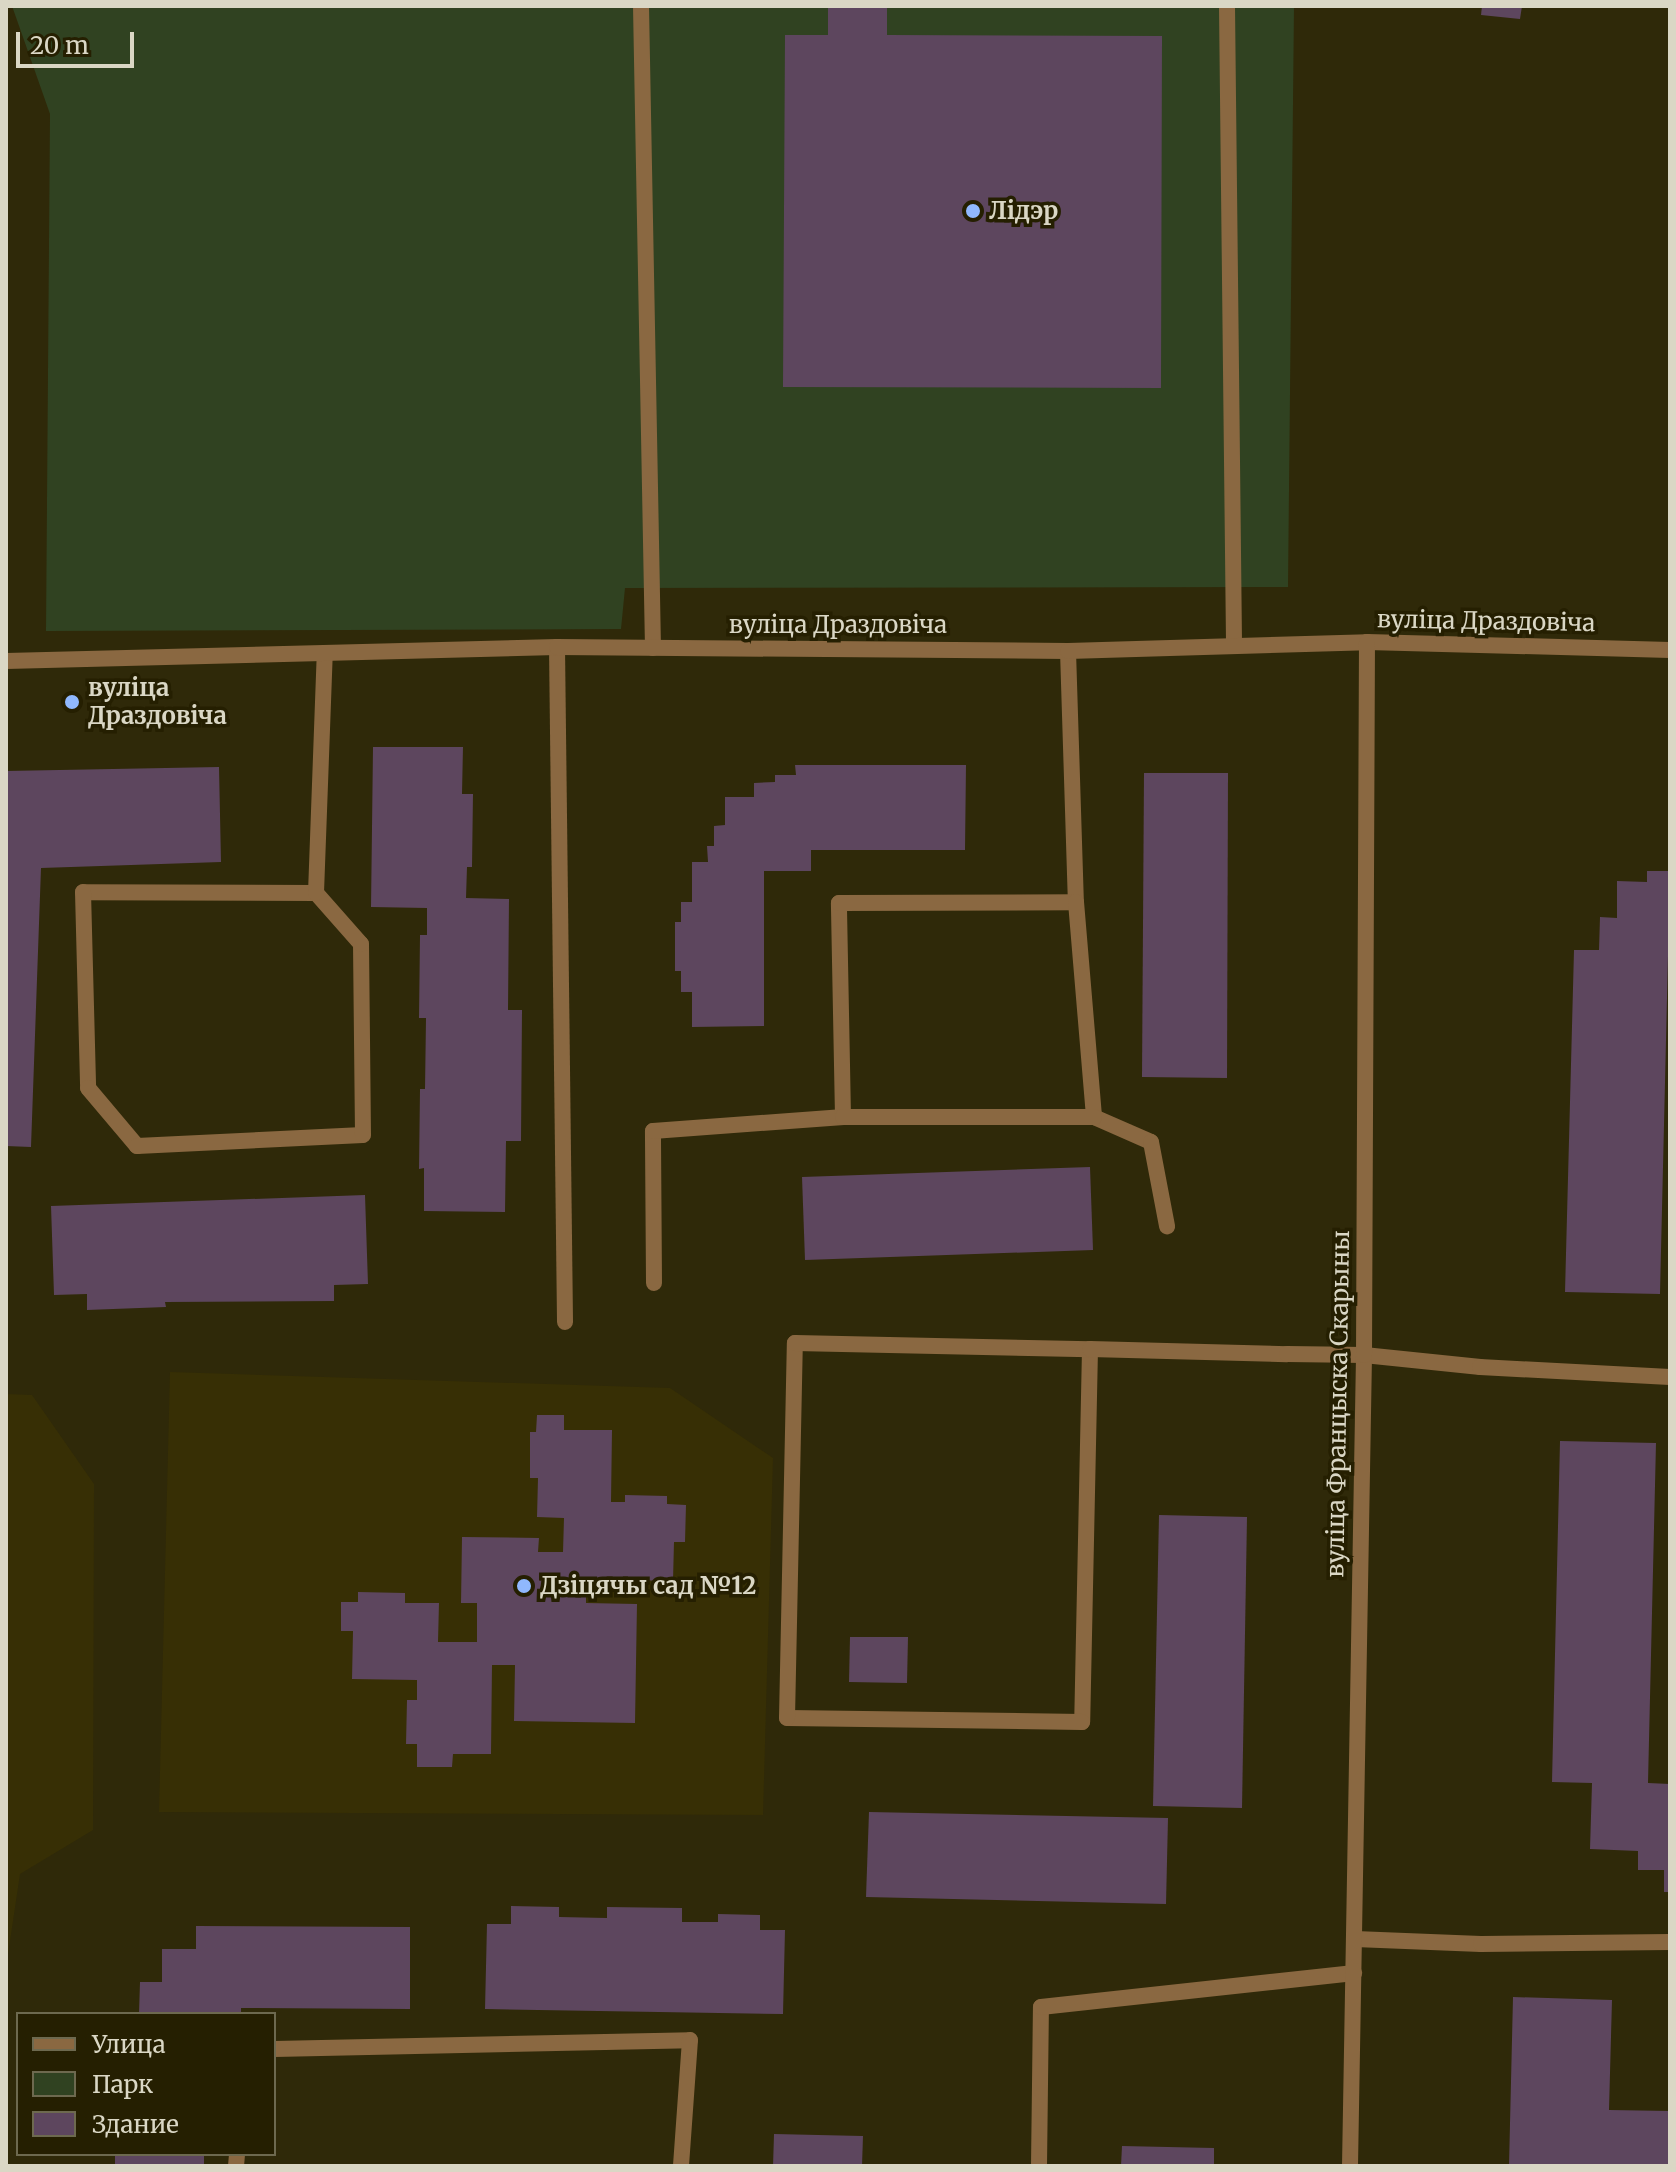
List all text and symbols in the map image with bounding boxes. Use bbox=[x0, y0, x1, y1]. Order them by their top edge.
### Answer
scale bar bbox=[20, 16, 138, 66]
text: 20 m bbox=[30, 30, 89, 61]
place label: Лідэр bbox=[989, 197, 1058, 225]
marker: Лідэр bbox=[964, 202, 982, 220]
street label: вуліца Драздовіча bbox=[1377, 605, 1595, 637]
street label: вуліца Драздовіча bbox=[729, 611, 947, 639]
place label: вуліца Драздовіча bbox=[88, 674, 227, 730]
marker: вуліца Драздовіча bbox=[63, 693, 81, 711]
street label: вуліца Францыска Скарыны bbox=[1321, 1230, 1355, 1578]
place label: Дзіцячы сад №12 bbox=[540, 1572, 756, 1600]
marker: Дзіцячы сад №12 bbox=[515, 1577, 533, 1595]
legend bbox=[16, 2012, 276, 2156]
text: Улица bbox=[92, 2029, 166, 2060]
text: Парк bbox=[92, 2069, 153, 2100]
text: Здание bbox=[92, 2109, 179, 2140]

